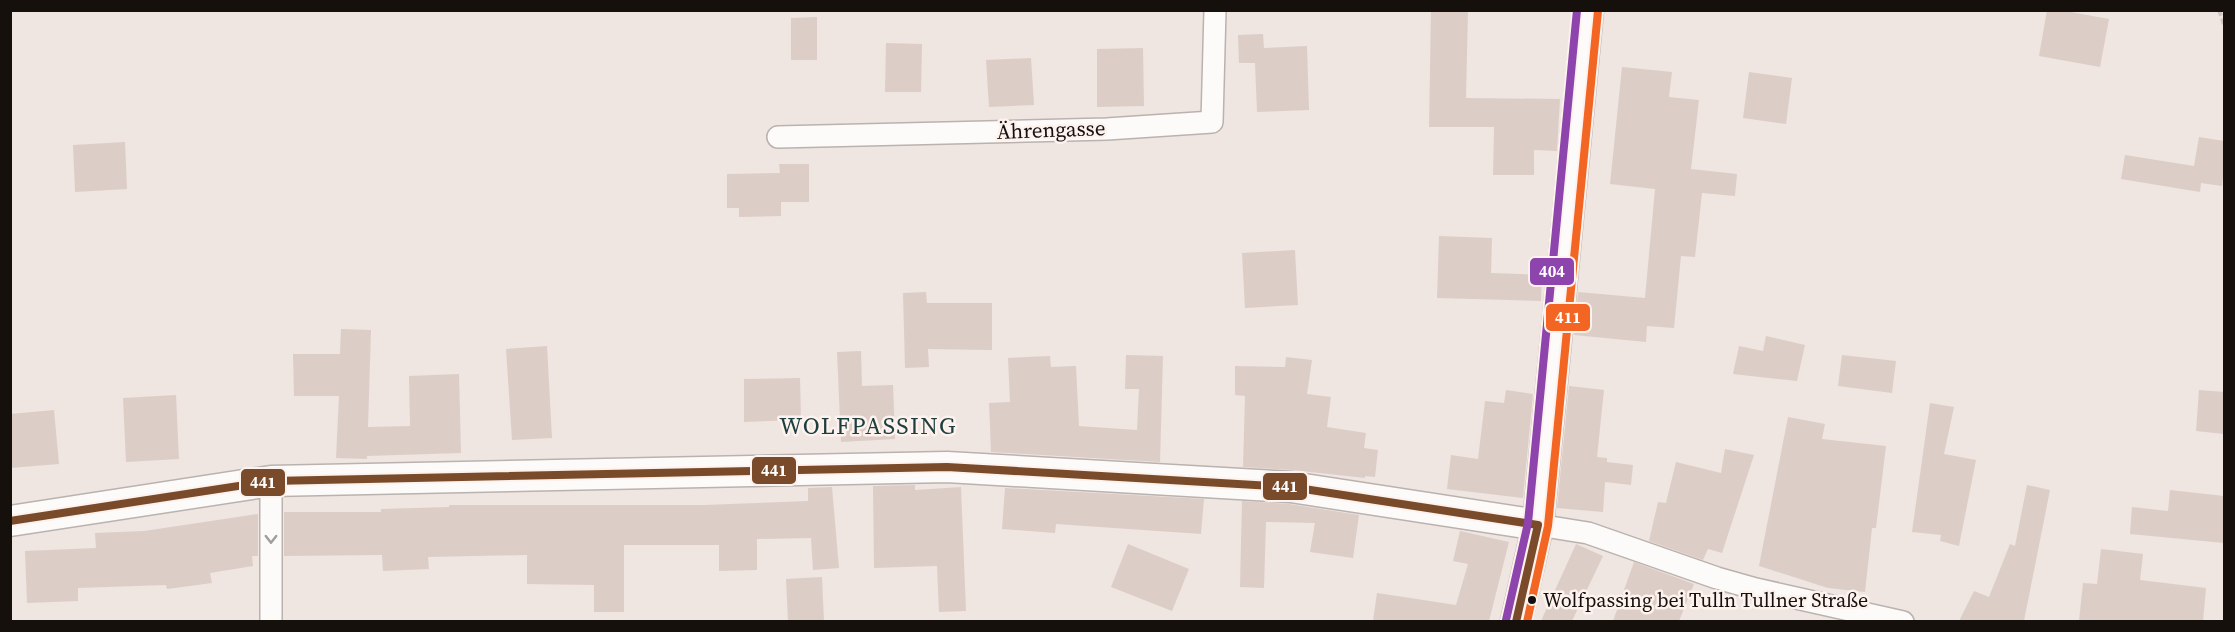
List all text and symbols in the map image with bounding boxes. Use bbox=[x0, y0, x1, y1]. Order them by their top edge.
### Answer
street label: Ährengasse bbox=[996, 113, 1106, 146]
line badge: 404 bbox=[1529, 257, 1575, 286]
text: 404 bbox=[1539, 260, 1565, 282]
line badge: 411 bbox=[1545, 303, 1591, 332]
text: 411 bbox=[1555, 306, 1581, 328]
district label: WOLFPASSING bbox=[779, 409, 957, 442]
line badge: 441 bbox=[751, 456, 797, 485]
text: 441 bbox=[761, 459, 787, 481]
line badge: 441 bbox=[240, 468, 286, 497]
text: 441 bbox=[250, 471, 276, 493]
line badge: 441 bbox=[1262, 472, 1308, 501]
text: 441 bbox=[1272, 475, 1298, 497]
one-way arrow bbox=[265, 535, 277, 544]
place label: Wolfpassing bei Tulln Tullner Straße bbox=[1543, 586, 1868, 614]
marker: Wolfpassing bei Tulln Tullner Straße bbox=[1526, 594, 1538, 606]

